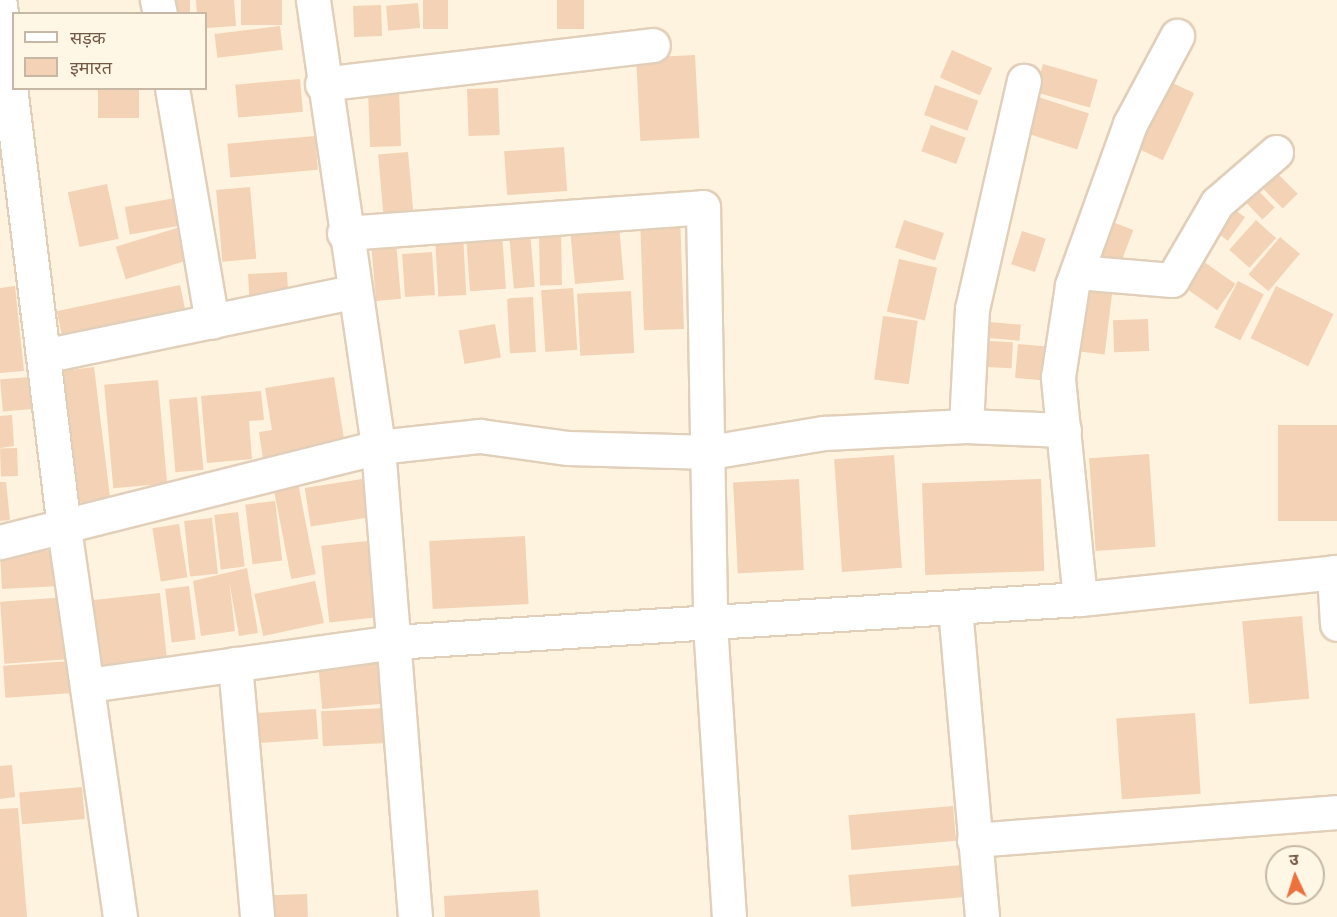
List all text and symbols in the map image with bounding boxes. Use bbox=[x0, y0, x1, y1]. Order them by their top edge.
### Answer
legend bbox=[12, 12, 207, 90]
text: सड़क bbox=[70, 25, 106, 49]
text: इमारत bbox=[70, 55, 112, 79]
north arrow bbox=[1265, 845, 1325, 905]
text: उ bbox=[1288, 848, 1299, 870]

